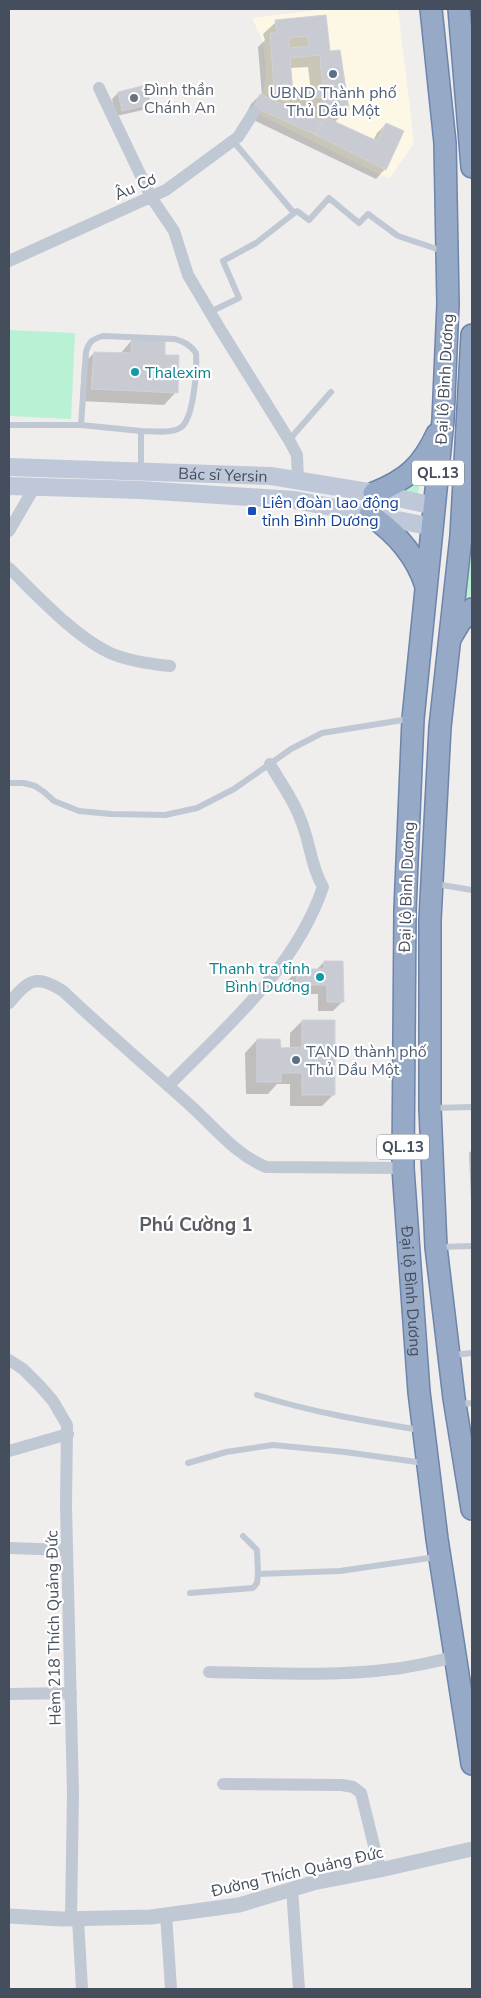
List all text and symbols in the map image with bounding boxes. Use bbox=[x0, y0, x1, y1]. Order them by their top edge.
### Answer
marker: UBND Thành phố Thủ Dầu Một bbox=[327, 68, 339, 80]
place label: Đình thần Chánh An bbox=[143, 79, 215, 119]
place label: UBND Thành phố Thủ Dầu Một bbox=[269, 82, 397, 122]
marker: Đình thần Chánh An bbox=[128, 92, 140, 104]
street label: Âu Cơ bbox=[111, 168, 160, 206]
street label: Đại lộ Bình Dương bbox=[431, 313, 459, 446]
place label: Thalexim bbox=[145, 362, 211, 384]
marker: Thalexim bbox=[129, 366, 141, 378]
road number: QL.13 bbox=[412, 460, 464, 486]
street label: Bác sĩ Yersin bbox=[178, 463, 268, 488]
place label: Liên đoàn lao động tỉnh Bình Dương bbox=[262, 492, 399, 532]
marker: Liên đoàn lao động tỉnh Bình Dương bbox=[246, 505, 258, 517]
street label: Đại lộ Bình Dương bbox=[394, 821, 420, 954]
place label: Thanh tra tỉnh Bình Dương bbox=[209, 958, 310, 998]
marker: Thanh tra tỉnh Bình Dương bbox=[314, 971, 326, 983]
place label: TAND thành phố Thủ Dầu Một bbox=[306, 1041, 427, 1081]
marker: TAND thành phố Thủ Dầu Một bbox=[290, 1054, 302, 1066]
road number: QL.13 bbox=[377, 1134, 429, 1160]
district label: Phú Cường 1 bbox=[139, 1212, 253, 1238]
street label: Đại lộ Bình Dương bbox=[395, 1224, 426, 1357]
street label: Hẻm 218 Thích Quảng Đức bbox=[41, 1530, 67, 1726]
street label: Đường Thích Quảng Đức bbox=[208, 1841, 386, 1903]

